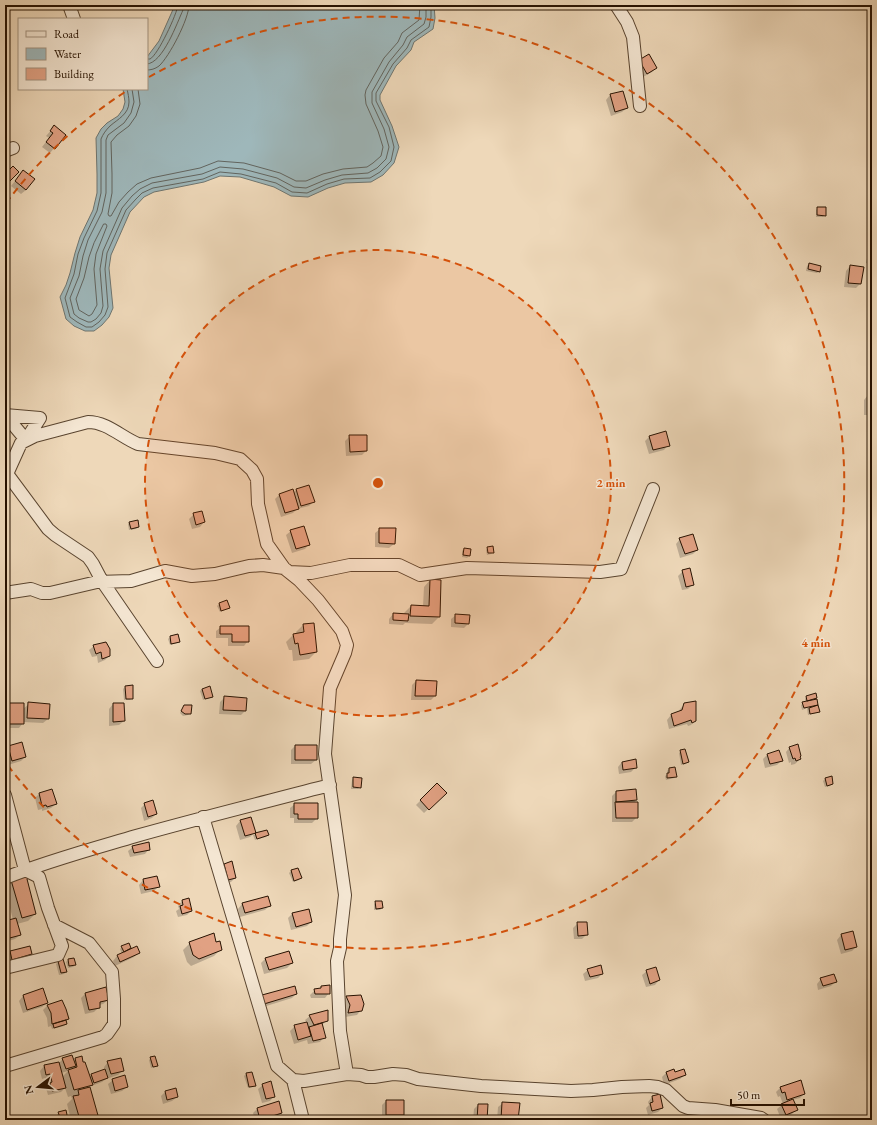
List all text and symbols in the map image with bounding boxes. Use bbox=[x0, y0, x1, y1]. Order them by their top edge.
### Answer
legend bbox=[18, 18, 148, 90]
text: Road bbox=[54, 26, 80, 42]
text: Water bbox=[54, 46, 81, 62]
text: Building bbox=[54, 66, 95, 82]
text: 2 min bbox=[596, 475, 626, 491]
centre of rings bbox=[371, 476, 385, 490]
text: 4 min bbox=[801, 635, 831, 651]
north arrow bbox=[18, 1067, 58, 1107]
scale bar bbox=[731, 1081, 804, 1107]
text: N bbox=[20, 1083, 36, 1096]
text: 50 m bbox=[737, 1087, 761, 1103]

